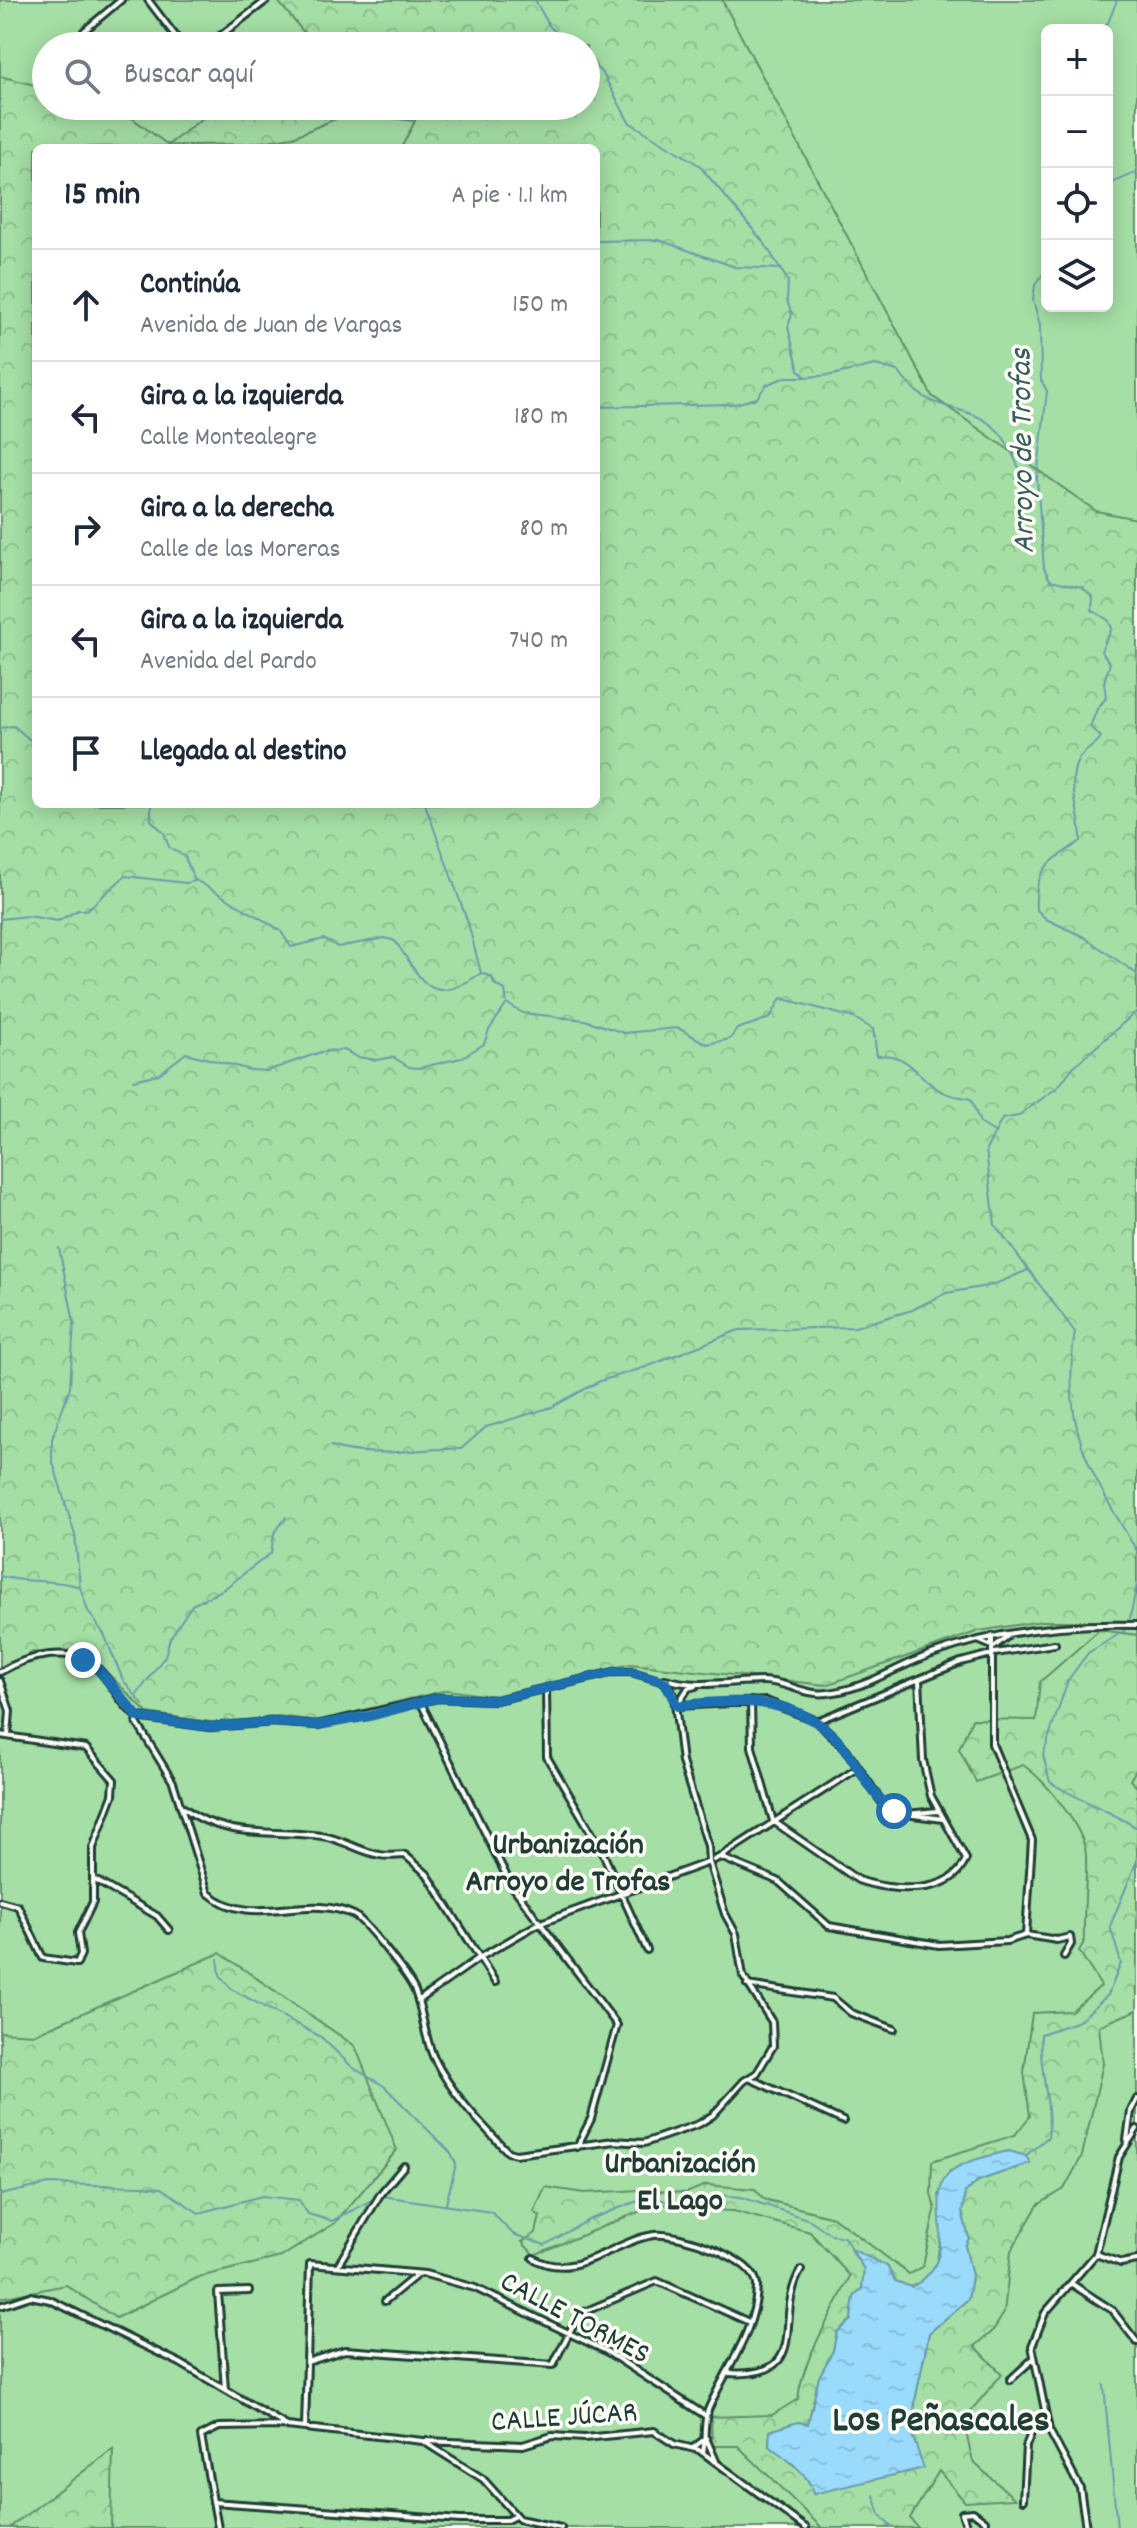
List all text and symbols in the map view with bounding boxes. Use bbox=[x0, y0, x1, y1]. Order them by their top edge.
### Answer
map controls bbox=[1041, 24, 1113, 312]
button: + bbox=[1041, 24, 1113, 96]
search box bbox=[32, 32, 600, 120]
icon: search bbox=[60, 54, 104, 98]
text: Buscar aquí bbox=[124, 55, 254, 98]
button: − bbox=[1041, 96, 1113, 168]
button: locate bbox=[1041, 168, 1113, 240]
text: 15 min bbox=[64, 172, 140, 221]
text: A pie · 1.1 km bbox=[452, 178, 568, 215]
button: layers bbox=[1041, 240, 1113, 312]
text: Continúa bbox=[140, 265, 239, 308]
icon: ahead bbox=[64, 283, 108, 327]
text: 150 m bbox=[512, 287, 568, 324]
text: Avenida de Juan de Vargas bbox=[140, 308, 402, 345]
water label: Arroyo de Trofas bbox=[1000, 346, 1050, 554]
text: Gira a la izquierda bbox=[140, 377, 343, 420]
icon: left bbox=[64, 395, 108, 439]
text: 180 m bbox=[514, 399, 568, 436]
text: Calle Montealegre bbox=[140, 420, 317, 457]
text: Gira a la derecha bbox=[140, 489, 333, 532]
icon: right bbox=[64, 507, 108, 551]
text: 80 m bbox=[520, 511, 568, 548]
text: Calle de las Moreras bbox=[140, 532, 340, 569]
text: Gira a la izquierda bbox=[140, 601, 343, 644]
icon: left bbox=[64, 619, 108, 663]
text: 740 m bbox=[509, 623, 568, 660]
text: Avenida del Pardo bbox=[140, 644, 317, 681]
icon: arrive bbox=[64, 731, 108, 775]
text: Llegada al destino bbox=[140, 732, 347, 775]
route end bbox=[65, 1642, 101, 1678]
route start bbox=[876, 1793, 912, 1829]
district label: Urbanización Arroyo de Trofas bbox=[465, 1824, 671, 1907]
district label: Urbanización El Lago bbox=[604, 2143, 756, 2226]
street label: CALLE TORMES bbox=[491, 2262, 657, 2378]
street label: CALLE JÚCAR bbox=[490, 2393, 639, 2446]
district label: Los Peñascales bbox=[832, 2395, 1050, 2450]

